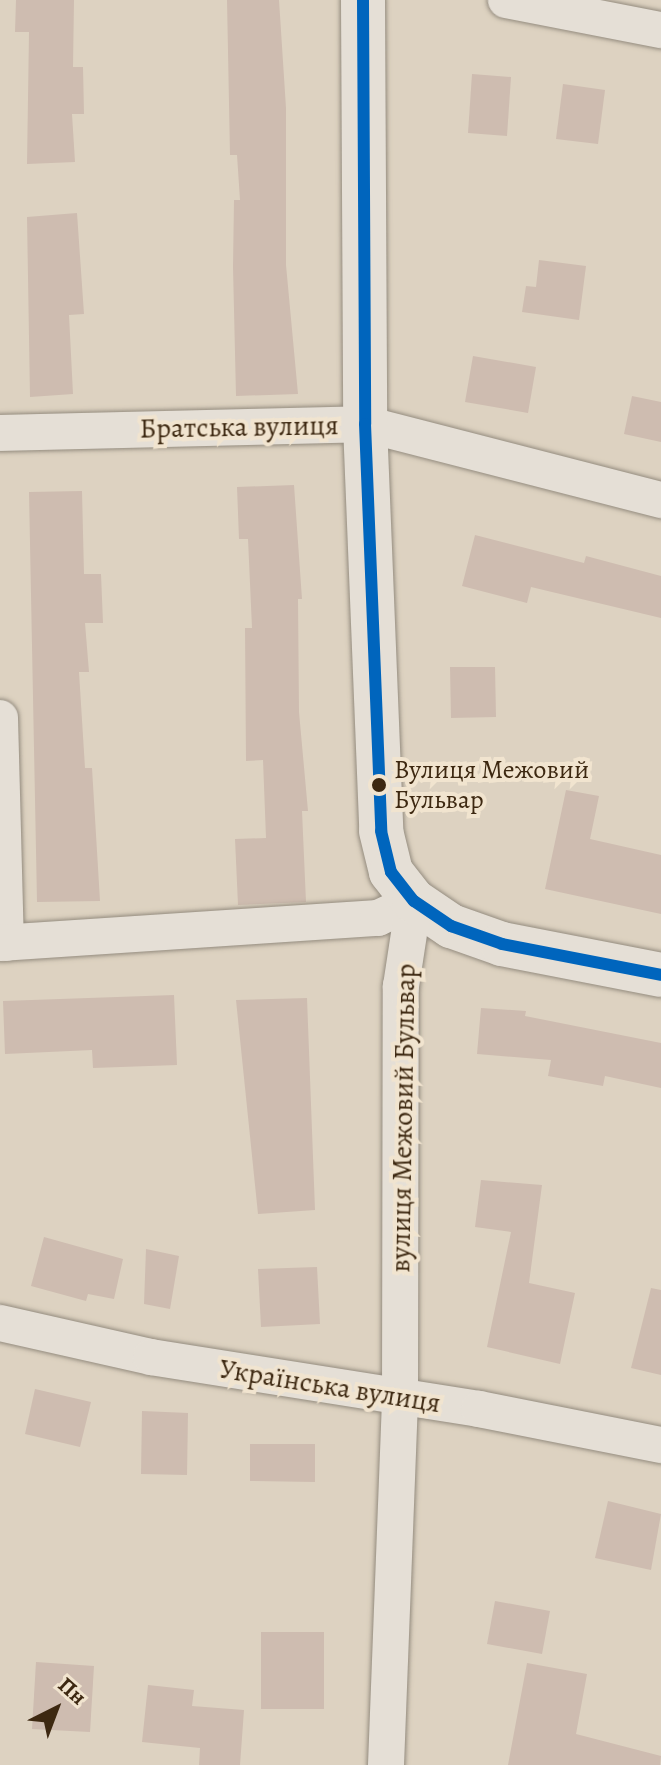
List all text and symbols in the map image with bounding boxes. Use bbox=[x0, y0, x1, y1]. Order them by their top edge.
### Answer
street label: Братська вулиця bbox=[139, 408, 339, 446]
place label: Вулиця Межовий Бульвар bbox=[394, 754, 589, 816]
marker: Вулиця Межовий Бульвар bbox=[371, 777, 387, 793]
street label: вулиця Межовий Бульвар bbox=[384, 963, 422, 1273]
street label: Українська вулиця bbox=[217, 1352, 443, 1420]
north arrow bbox=[16, 1669, 96, 1749]
text: Пн bbox=[51, 1670, 93, 1712]

